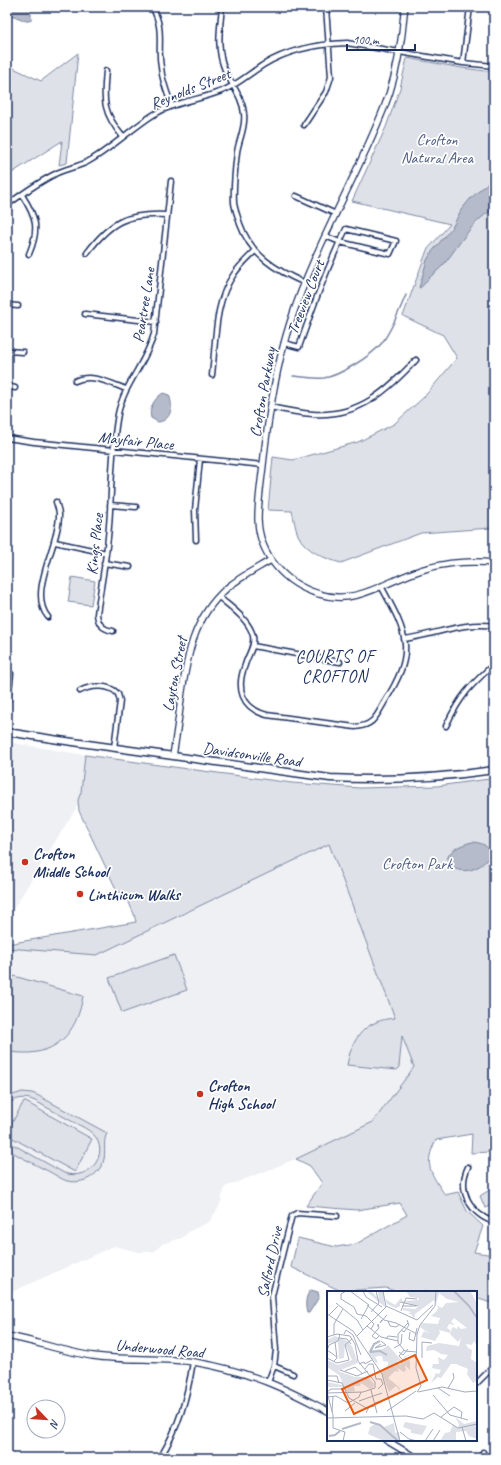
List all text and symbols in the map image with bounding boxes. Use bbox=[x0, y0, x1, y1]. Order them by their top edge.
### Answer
scale bar bbox=[347, 26, 415, 52]
text: 100 m bbox=[353, 32, 380, 48]
street label: Reynolds Street bbox=[147, 63, 235, 114]
park label: Crofton Natural Area bbox=[401, 130, 475, 168]
street label: Treeview Court bbox=[283, 256, 330, 337]
street label: Peartree Lane bbox=[128, 265, 160, 344]
street label: Crofton Parkway bbox=[245, 344, 281, 439]
street label: Mayfair Place bbox=[97, 427, 176, 455]
street label: Kings Place bbox=[82, 511, 108, 576]
street label: Layton Street bbox=[158, 632, 193, 713]
district label: COURTS OF CROFTON bbox=[296, 646, 378, 687]
street label: Davidsonville Road bbox=[201, 738, 305, 772]
place label: Crofton Middle School bbox=[33, 844, 111, 882]
park label: Crofton Park bbox=[382, 854, 453, 874]
marker: Crofton Middle School bbox=[20, 857, 30, 867]
place label: Linthicum Walks bbox=[88, 885, 182, 905]
marker: Linthicum Walks bbox=[75, 889, 85, 899]
place label: Crofton High School bbox=[208, 1076, 277, 1114]
marker: Crofton High School bbox=[195, 1089, 205, 1099]
street label: Salford Drive bbox=[253, 1223, 288, 1300]
inset map bbox=[327, 1291, 477, 1441]
street label: Underwood Road bbox=[115, 1335, 208, 1363]
north arrow bbox=[26, 1399, 66, 1439]
text: N bbox=[46, 1417, 63, 1431]

